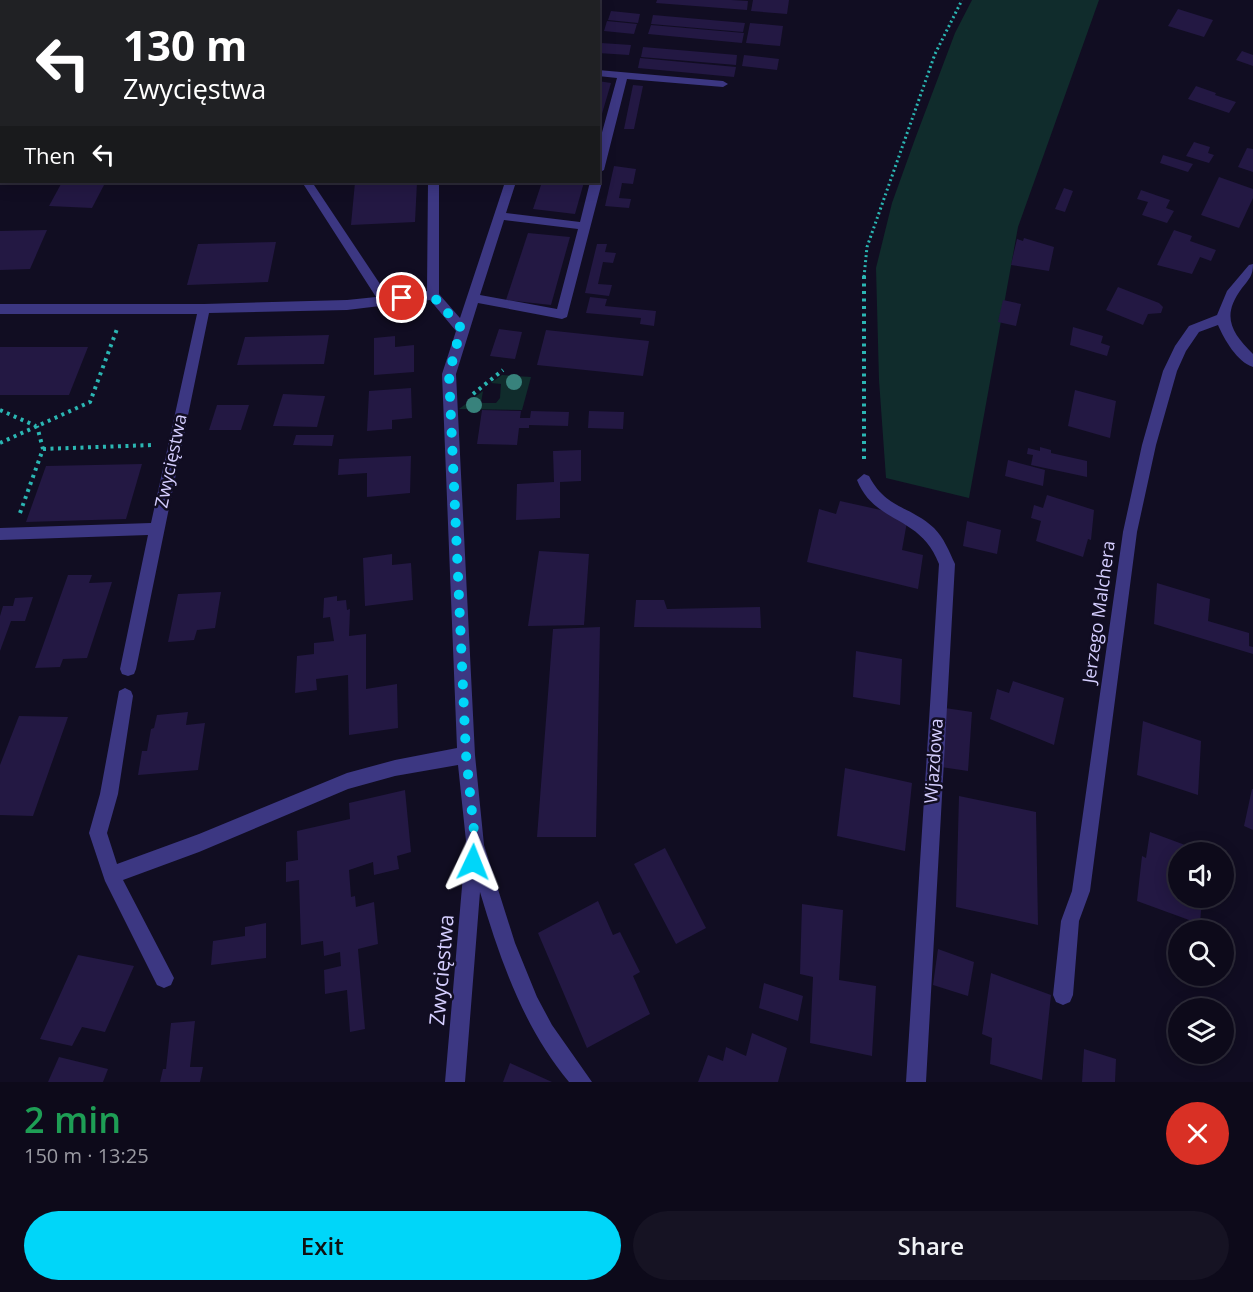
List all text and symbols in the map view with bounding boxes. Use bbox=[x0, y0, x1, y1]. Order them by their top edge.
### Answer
text: 130 m bbox=[123, 16, 247, 73]
icon: left bbox=[24, 24, 102, 102]
text: Zwycięstwa bbox=[123, 70, 266, 107]
icon: left bbox=[87, 138, 120, 171]
text: Then bbox=[24, 140, 75, 170]
pin bbox=[376, 272, 427, 323]
icon: arrive bbox=[385, 281, 418, 314]
street label: Zwycięstwa bbox=[148, 412, 192, 510]
street label: Jerzego Malchera bbox=[1076, 539, 1120, 687]
street label: Wjazdowa bbox=[918, 717, 948, 804]
position arrow bbox=[441, 830, 505, 894]
map controls bbox=[1168, 842, 1234, 1064]
button: sound bbox=[1168, 842, 1234, 908]
street label: Zwycięstwa bbox=[422, 913, 460, 1027]
button: search bbox=[1168, 920, 1234, 986]
button: layers bbox=[1168, 998, 1234, 1064]
text: 2 min bbox=[24, 1095, 121, 1144]
button: close bbox=[1166, 1102, 1229, 1165]
text: 150 m · 13:25 bbox=[24, 1142, 149, 1169]
button: Exit bbox=[24, 1211, 621, 1280]
button: Share bbox=[633, 1211, 1229, 1280]

